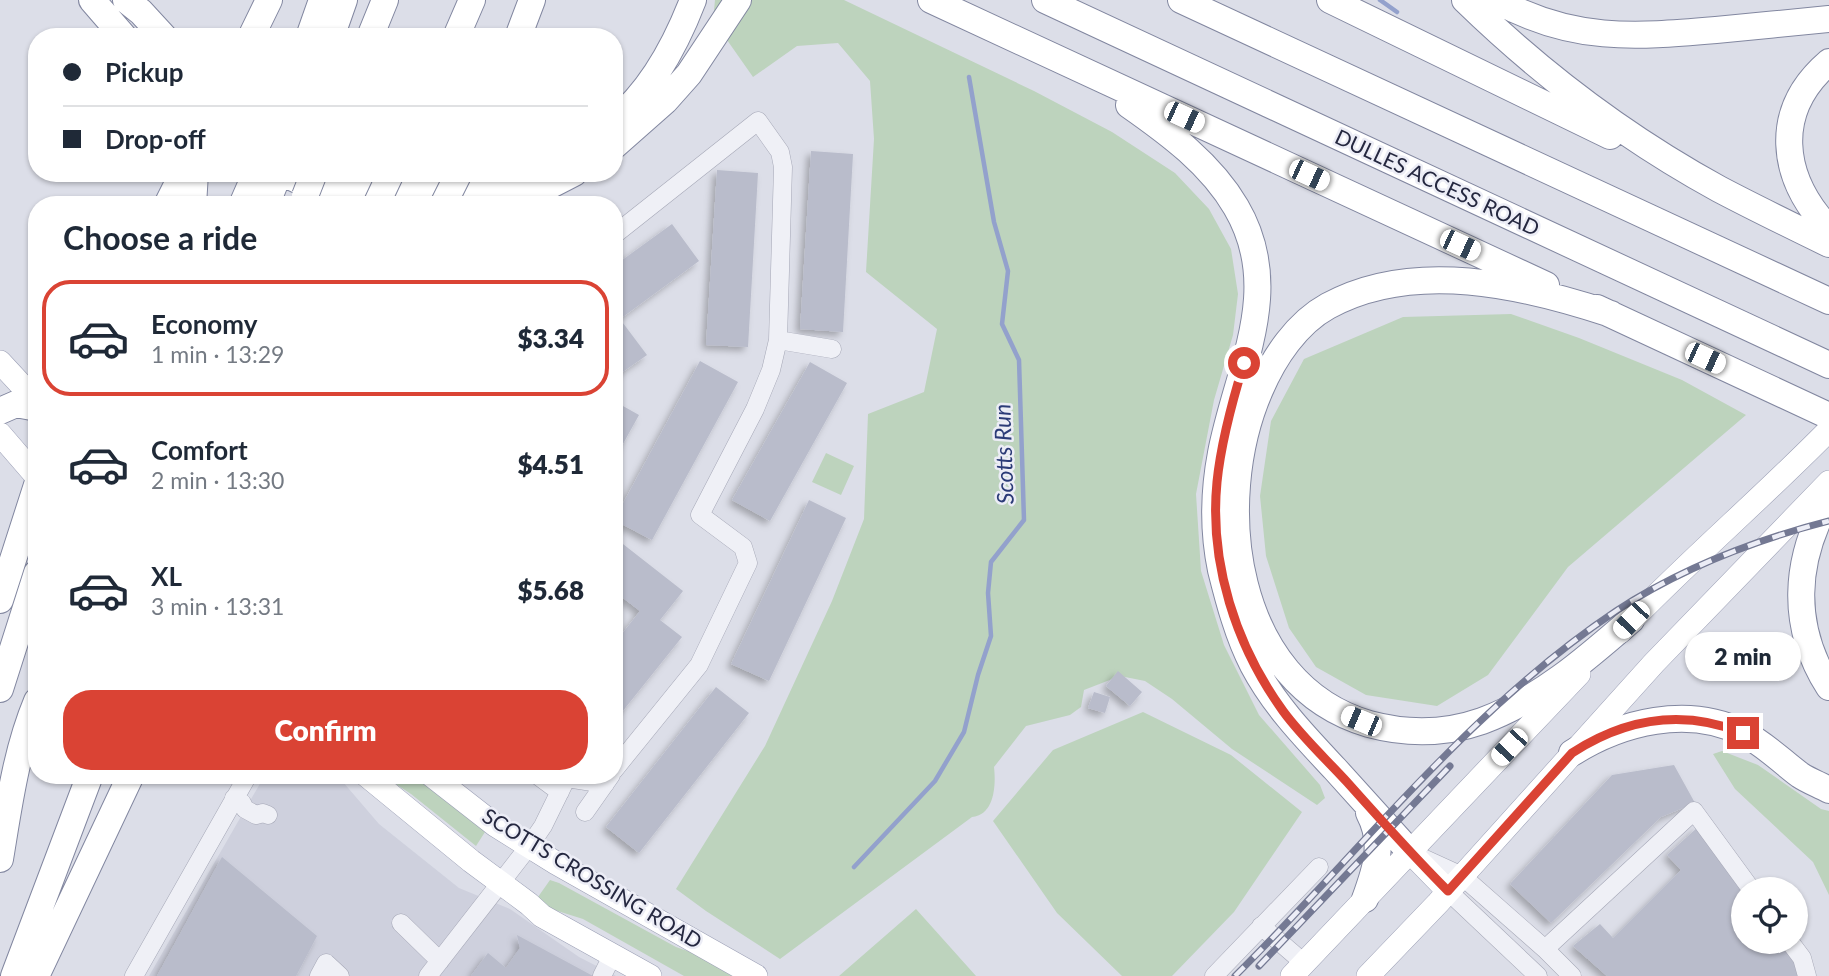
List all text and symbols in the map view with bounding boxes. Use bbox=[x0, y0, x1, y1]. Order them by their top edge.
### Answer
text: Pickup bbox=[105, 56, 184, 88]
car bbox=[1161, 99, 1208, 135]
text: Drop-off bbox=[105, 123, 206, 155]
street label: DULLES ACCESS ROAD bbox=[1331, 123, 1544, 240]
car bbox=[1286, 157, 1333, 193]
text: Choose a ride bbox=[63, 218, 257, 257]
car bbox=[1437, 227, 1484, 263]
icon: car bbox=[67, 307, 130, 370]
text: Economy bbox=[151, 308, 257, 340]
text: $3.34 bbox=[517, 322, 584, 354]
text: 1 min · 13:29 bbox=[151, 340, 284, 368]
car bbox=[1682, 340, 1729, 376]
route start bbox=[1228, 347, 1260, 379]
water label: Scotts Run bbox=[987, 403, 1019, 505]
icon: car bbox=[67, 433, 130, 496]
text: Comfort bbox=[151, 434, 248, 466]
text: $4.51 bbox=[517, 448, 584, 480]
text: 2 min · 13:30 bbox=[151, 466, 284, 494]
icon: car bbox=[67, 559, 130, 622]
text: XL bbox=[151, 560, 182, 592]
text: $5.68 bbox=[517, 574, 584, 606]
text: 3 min · 13:31 bbox=[151, 592, 284, 620]
car bbox=[1609, 598, 1654, 642]
callout: 2 min bbox=[1685, 632, 1801, 680]
text: 2 min bbox=[1714, 642, 1772, 670]
button: Confirm bbox=[63, 690, 588, 770]
car bbox=[1338, 703, 1385, 739]
route end bbox=[1727, 717, 1759, 749]
car bbox=[1487, 724, 1532, 770]
street label: SCOTTS CROSSING ROAD bbox=[478, 802, 707, 953]
map controls bbox=[1731, 877, 1808, 954]
button: locate bbox=[1731, 877, 1808, 954]

